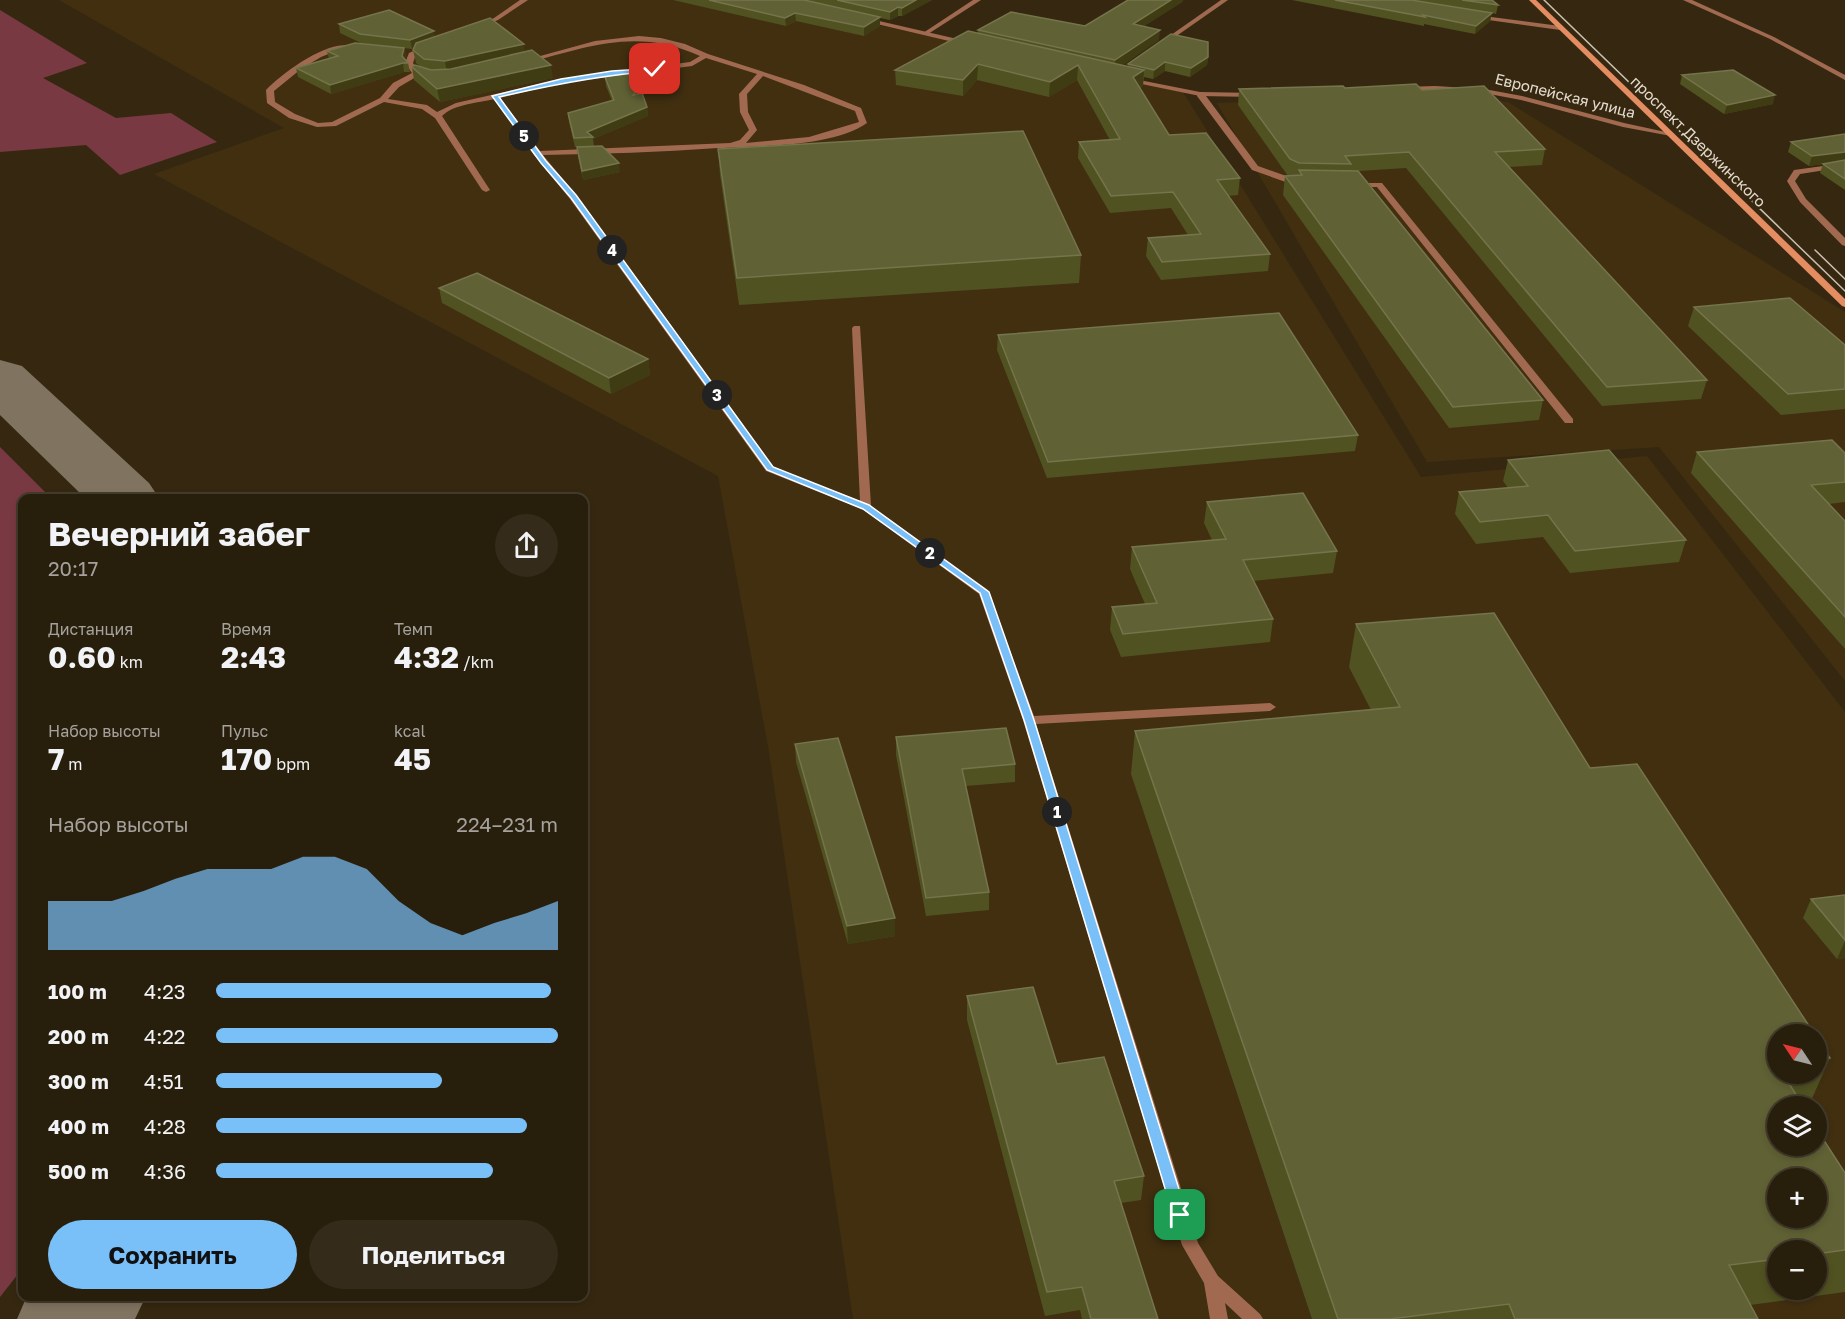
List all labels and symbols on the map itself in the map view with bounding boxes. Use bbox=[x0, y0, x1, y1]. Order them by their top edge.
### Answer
pin bbox=[629, 43, 680, 94]
street label: Европейская улица bbox=[1493, 69, 1637, 121]
street label: проспект Дзержинского bbox=[1627, 72, 1770, 211]
pin: 5 bbox=[509, 121, 539, 151]
pin: 4 bbox=[597, 235, 627, 265]
pin: 3 bbox=[702, 380, 732, 410]
pin: 2 bbox=[915, 538, 945, 568]
pin: 1 bbox=[1042, 797, 1072, 827]
north arrow bbox=[1767, 1024, 1827, 1084]
pin bbox=[1154, 1189, 1205, 1240]

